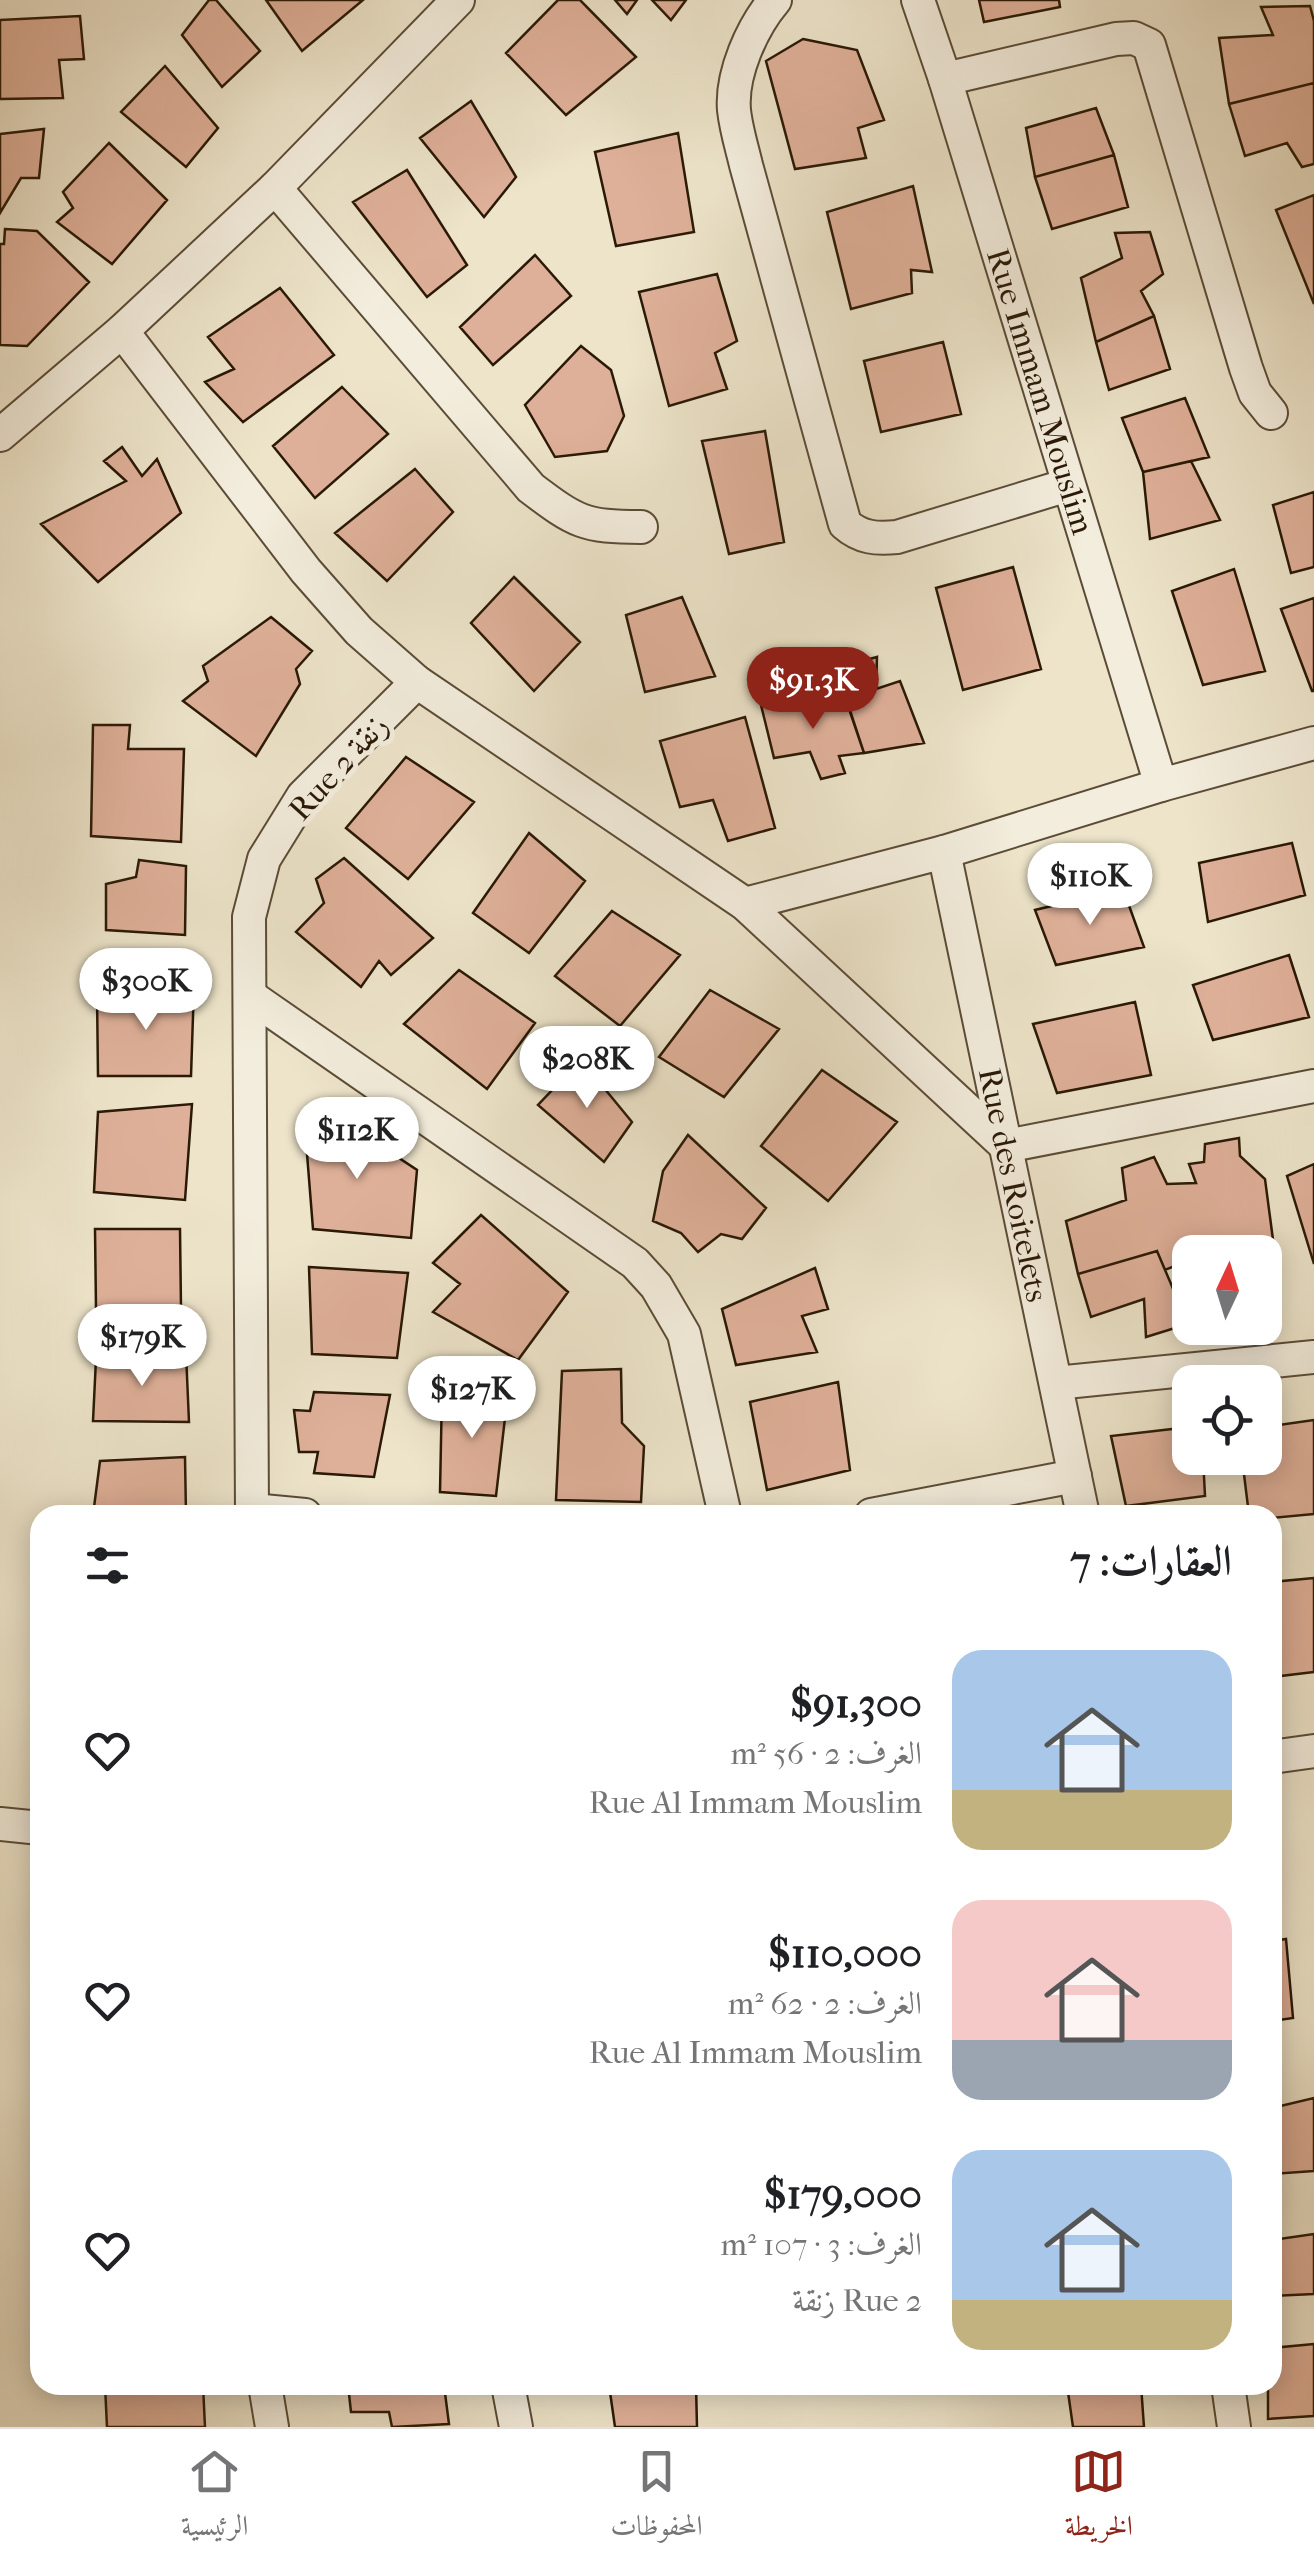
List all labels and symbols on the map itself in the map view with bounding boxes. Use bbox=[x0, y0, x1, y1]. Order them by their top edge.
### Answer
street label: Rue Immam Mouslim bbox=[979, 244, 1101, 539]
pin: $91.3K bbox=[732, 647, 894, 732]
street label: Rue 2 زنقة bbox=[281, 707, 396, 828]
pin: $110K bbox=[1020, 843, 1160, 928]
pin: $300K bbox=[76, 948, 216, 1033]
pin: $208K bbox=[517, 1026, 657, 1111]
street label: Rue des Roitelets bbox=[971, 1065, 1056, 1305]
pin: $112K bbox=[287, 1097, 427, 1182]
north arrow bbox=[1172, 1235, 1282, 1345]
pin: $179K bbox=[72, 1304, 212, 1389]
pin: $127K bbox=[402, 1356, 542, 1441]

